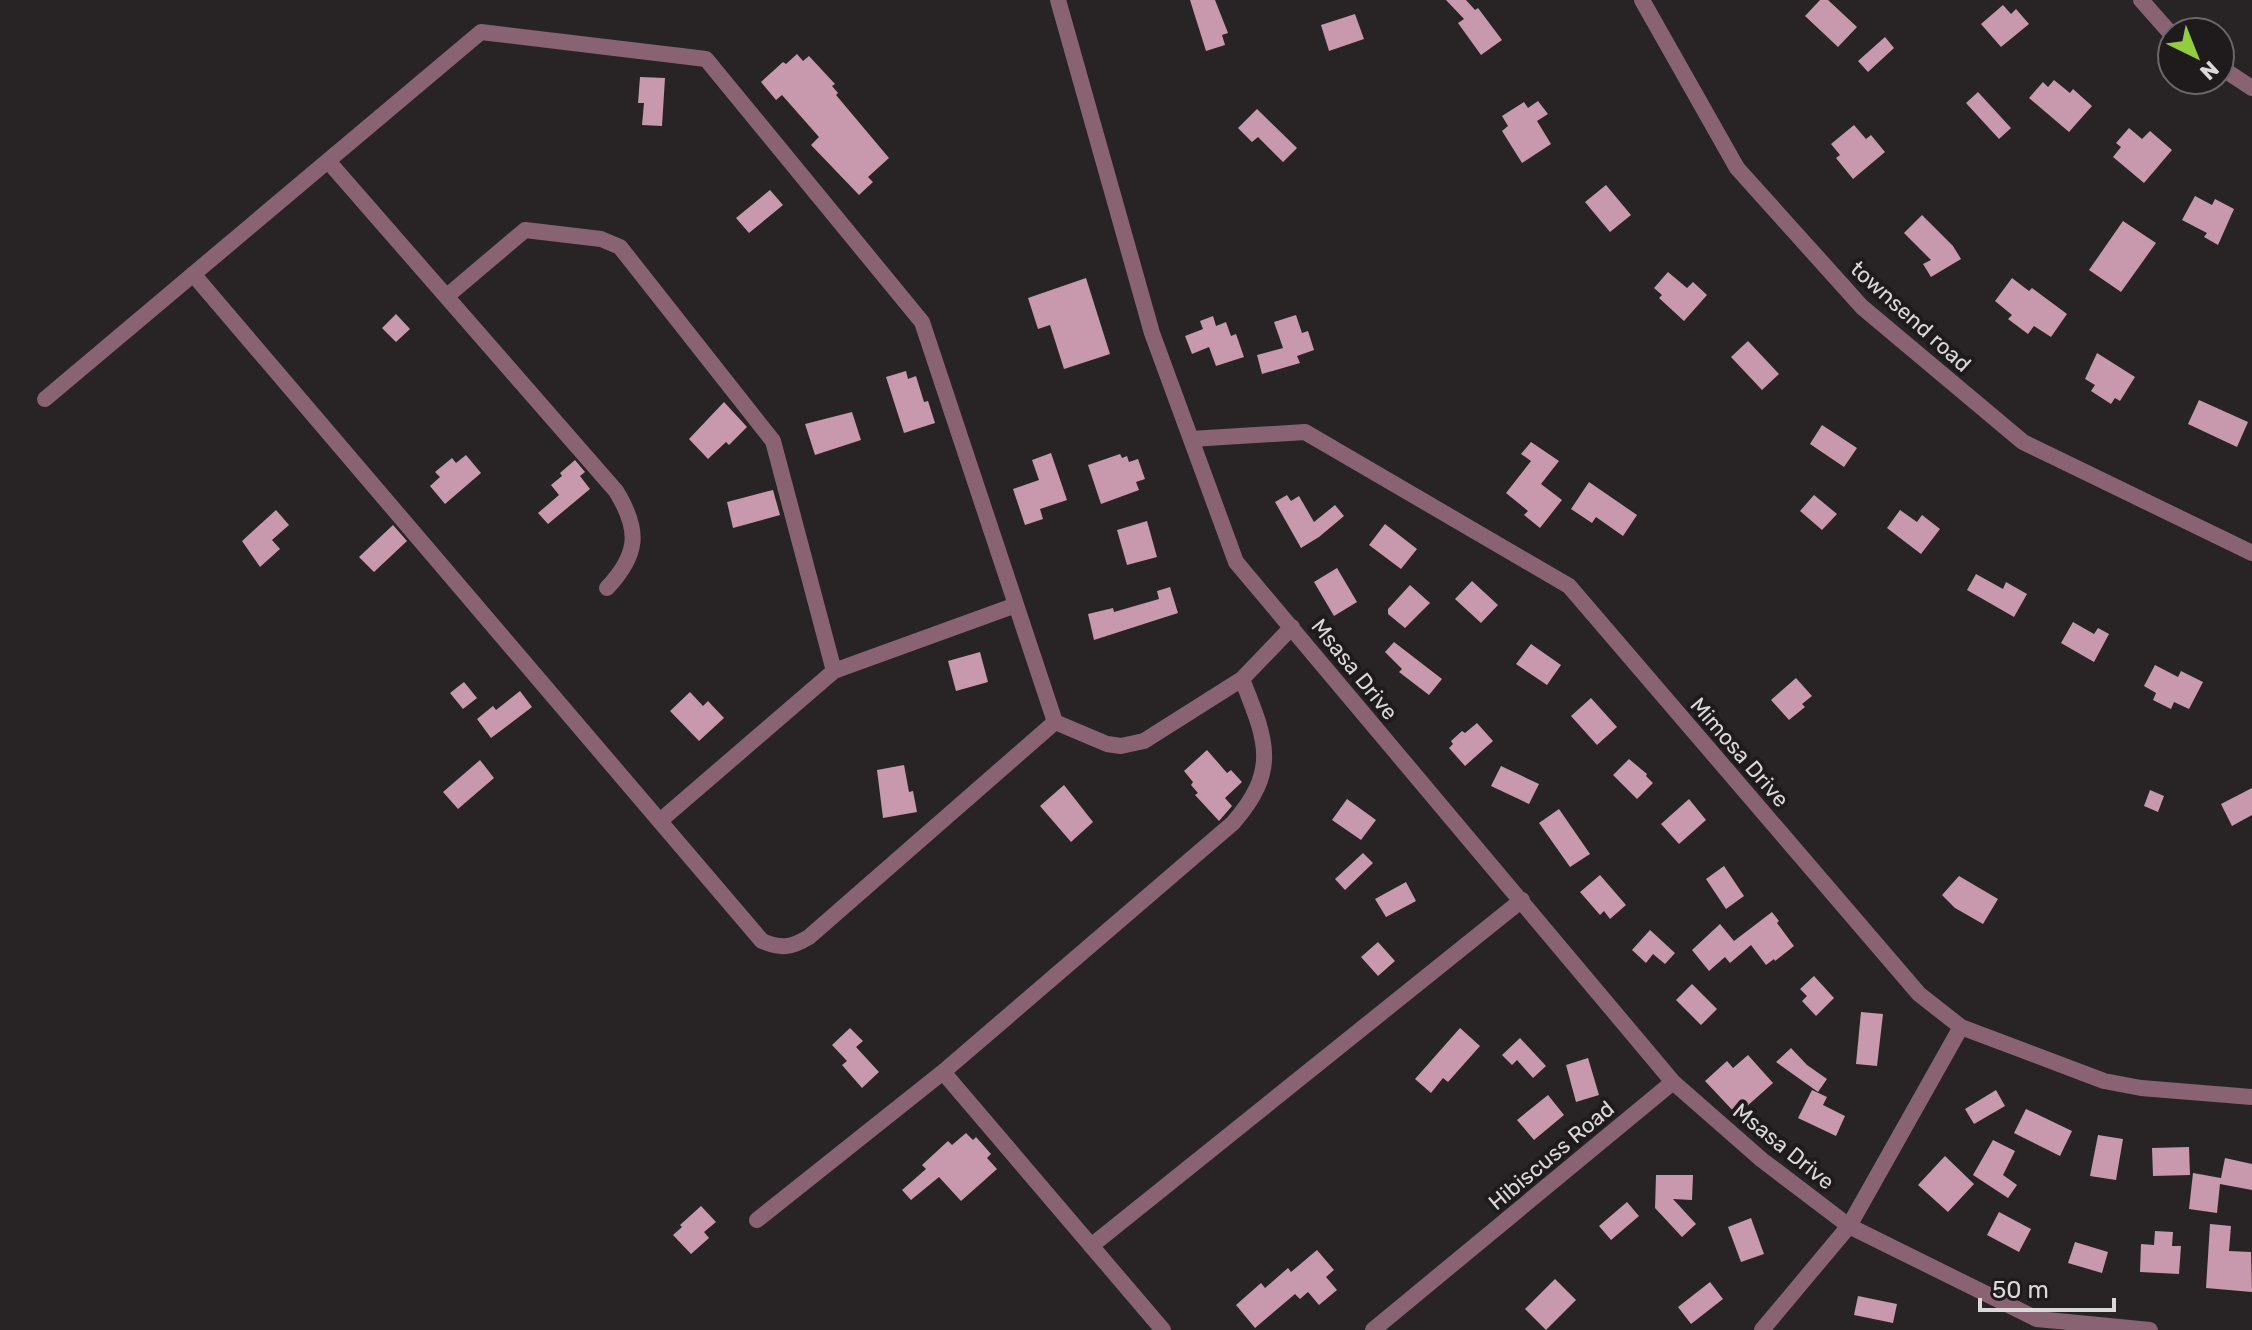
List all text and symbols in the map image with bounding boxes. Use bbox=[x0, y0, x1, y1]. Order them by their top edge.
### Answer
north arrow bbox=[2156, 16, 2236, 96]
text: N bbox=[2194, 55, 2224, 86]
street label: townsend road bbox=[1845, 255, 1977, 378]
street label: Msasa Drive bbox=[1306, 613, 1404, 725]
street label: Mimosa Drive bbox=[1685, 692, 1795, 813]
street label: Hibiscuss Road bbox=[1483, 1095, 1620, 1216]
street label: Msasa Drive bbox=[1728, 1097, 1840, 1195]
scale bar bbox=[1980, 1262, 2114, 1312]
text: 50 m bbox=[1992, 1276, 2049, 1304]

